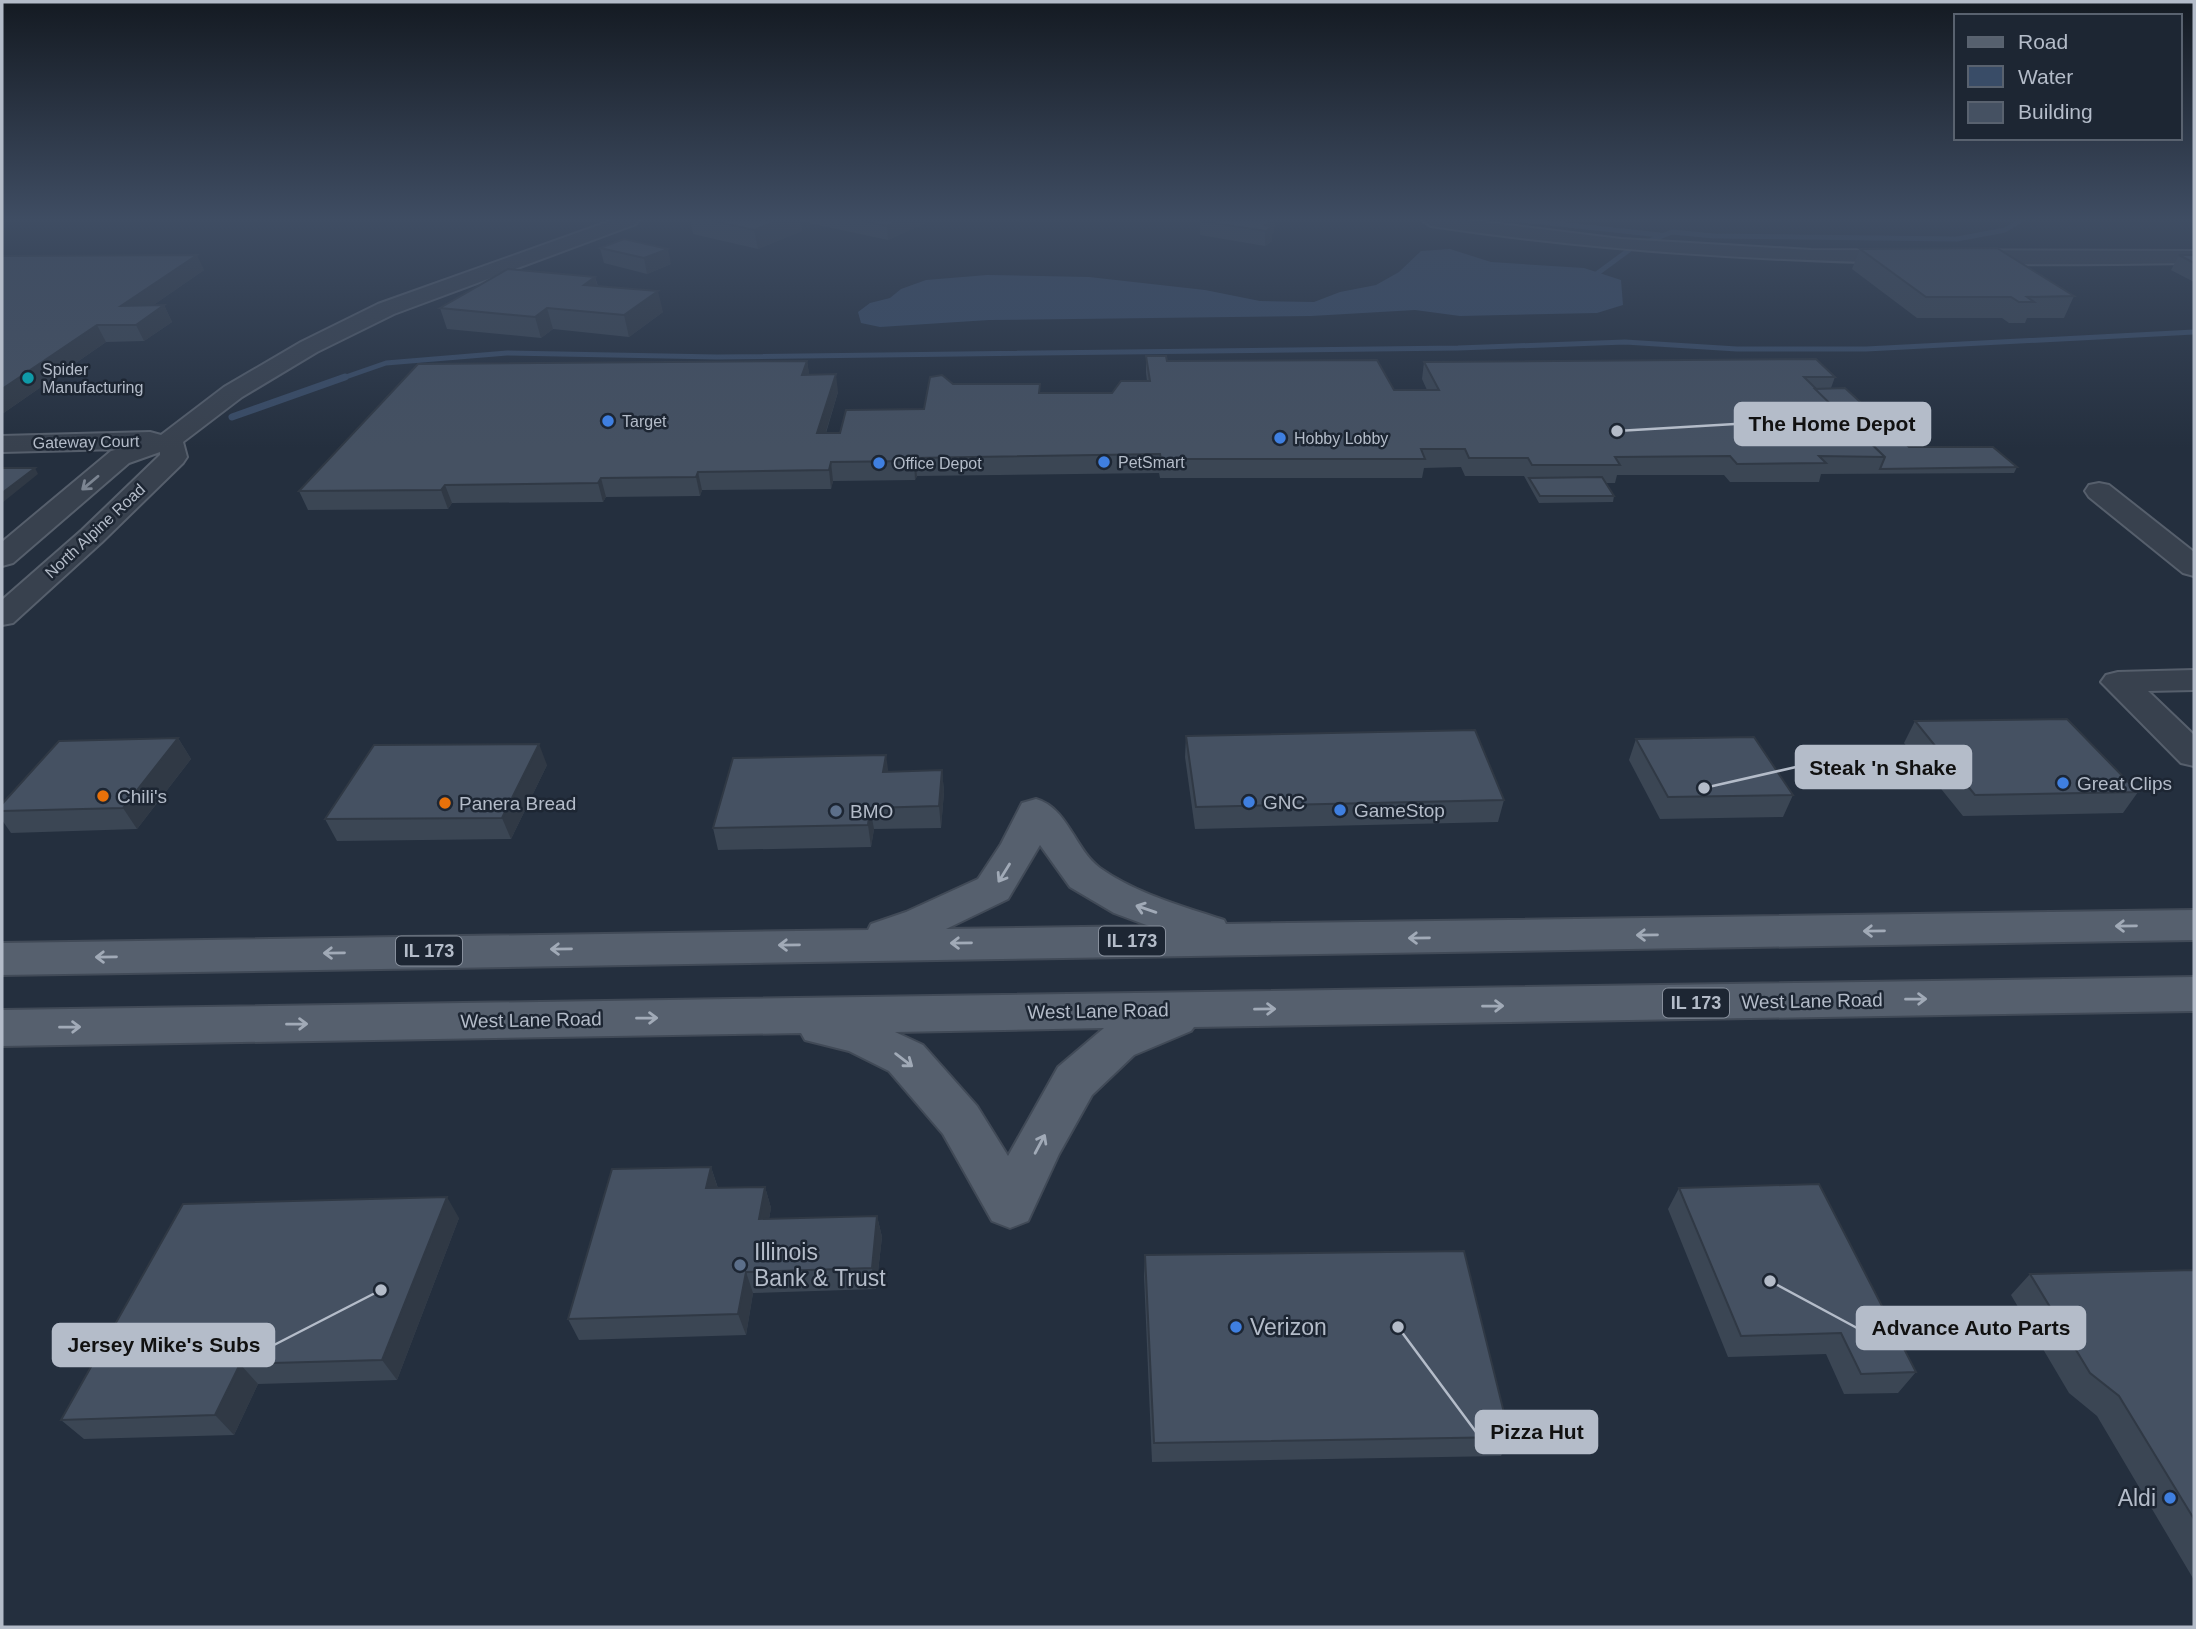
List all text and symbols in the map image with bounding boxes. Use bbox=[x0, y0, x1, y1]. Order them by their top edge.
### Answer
legend bbox=[1954, 14, 2182, 140]
text: Road bbox=[2018, 30, 2068, 53]
text: Water bbox=[2018, 65, 2073, 88]
text: Building bbox=[2018, 100, 2093, 123]
place label: Spider Manufacturing bbox=[42, 361, 143, 396]
marker: Spider Manufacturing bbox=[20, 370, 36, 386]
callout: The Home Depot bbox=[1735, 403, 1930, 445]
text: The Home Depot bbox=[1749, 412, 1915, 435]
marker: Target bbox=[600, 413, 616, 429]
place label: Target bbox=[622, 413, 667, 430]
marker: Hobby Lobby bbox=[1272, 430, 1288, 446]
place label: Hobby Lobby bbox=[1294, 430, 1388, 447]
street label: Gateway Court bbox=[33, 433, 140, 451]
marker: PetSmart bbox=[1096, 454, 1112, 470]
place label: PetSmart bbox=[1118, 454, 1185, 471]
marker: Office Depot bbox=[871, 455, 887, 471]
place label: Office Depot bbox=[893, 455, 982, 472]
one-way arrow bbox=[81, 475, 99, 491]
street label: North Alpine Road bbox=[42, 481, 148, 581]
callout: Steak 'n Shake bbox=[1796, 746, 1971, 788]
text: Steak 'n Shake bbox=[1809, 756, 1957, 779]
place label: Great Clips bbox=[2077, 773, 2172, 794]
marker: Great Clips bbox=[2055, 775, 2071, 791]
place label: Chili's bbox=[117, 786, 167, 807]
marker: Chili's bbox=[95, 788, 111, 804]
place label: GNC bbox=[1263, 792, 1305, 813]
place label: Panera Bread bbox=[459, 793, 576, 814]
marker: GNC bbox=[1241, 794, 1257, 810]
marker: Panera Bread bbox=[437, 795, 453, 811]
place label: GameStop bbox=[1354, 800, 1445, 821]
place label: BMO bbox=[850, 801, 893, 822]
marker: GameStop bbox=[1332, 802, 1348, 818]
marker: BMO bbox=[828, 803, 844, 819]
one-way arrow bbox=[996, 862, 1010, 882]
one-way arrow bbox=[1136, 902, 1158, 914]
one-way arrow bbox=[2115, 920, 2138, 933]
one-way arrow bbox=[1863, 924, 1886, 938]
road number: IL 173 bbox=[1099, 926, 1165, 956]
one-way arrow bbox=[1635, 928, 1658, 942]
one-way arrow bbox=[1408, 931, 1431, 945]
road number: IL 173 bbox=[396, 936, 462, 966]
one-way arrow bbox=[950, 936, 973, 950]
one-way arrow bbox=[777, 939, 800, 952]
one-way arrow bbox=[550, 942, 573, 956]
one-way arrow bbox=[322, 946, 345, 960]
one-way arrow bbox=[95, 950, 118, 964]
road number: IL 173 bbox=[1663, 988, 1729, 1018]
street label: West Lane Road bbox=[1741, 989, 1883, 1013]
one-way arrow bbox=[1905, 993, 1928, 1006]
street label: West Lane Road bbox=[1027, 999, 1169, 1023]
one-way arrow bbox=[1481, 999, 1504, 1013]
one-way arrow bbox=[1254, 1002, 1277, 1016]
street label: West Lane Road bbox=[460, 1008, 602, 1032]
one-way arrow bbox=[636, 1011, 659, 1025]
one-way arrow bbox=[286, 1017, 309, 1031]
one-way arrow bbox=[58, 1021, 81, 1034]
one-way arrow bbox=[895, 1052, 914, 1067]
one-way arrow bbox=[1034, 1134, 1047, 1155]
place label: Illinois Bank & Trust bbox=[754, 1239, 886, 1291]
marker: Illinois Bank & Trust bbox=[732, 1257, 748, 1273]
callout: Advance Auto Parts bbox=[1857, 1307, 2085, 1349]
place label: Verizon bbox=[1250, 1314, 1327, 1340]
text: Advance Auto Parts bbox=[1872, 1316, 2070, 1339]
marker: Verizon bbox=[1228, 1319, 1244, 1335]
callout: Jersey Mike's Subs bbox=[53, 1324, 274, 1366]
text: Jersey Mike's Subs bbox=[68, 1333, 260, 1356]
callout: Pizza Hut bbox=[1476, 1411, 1597, 1453]
text: Pizza Hut bbox=[1490, 1420, 1584, 1443]
place label: Aldi bbox=[2118, 1485, 2156, 1511]
marker: Aldi bbox=[2162, 1490, 2178, 1506]

